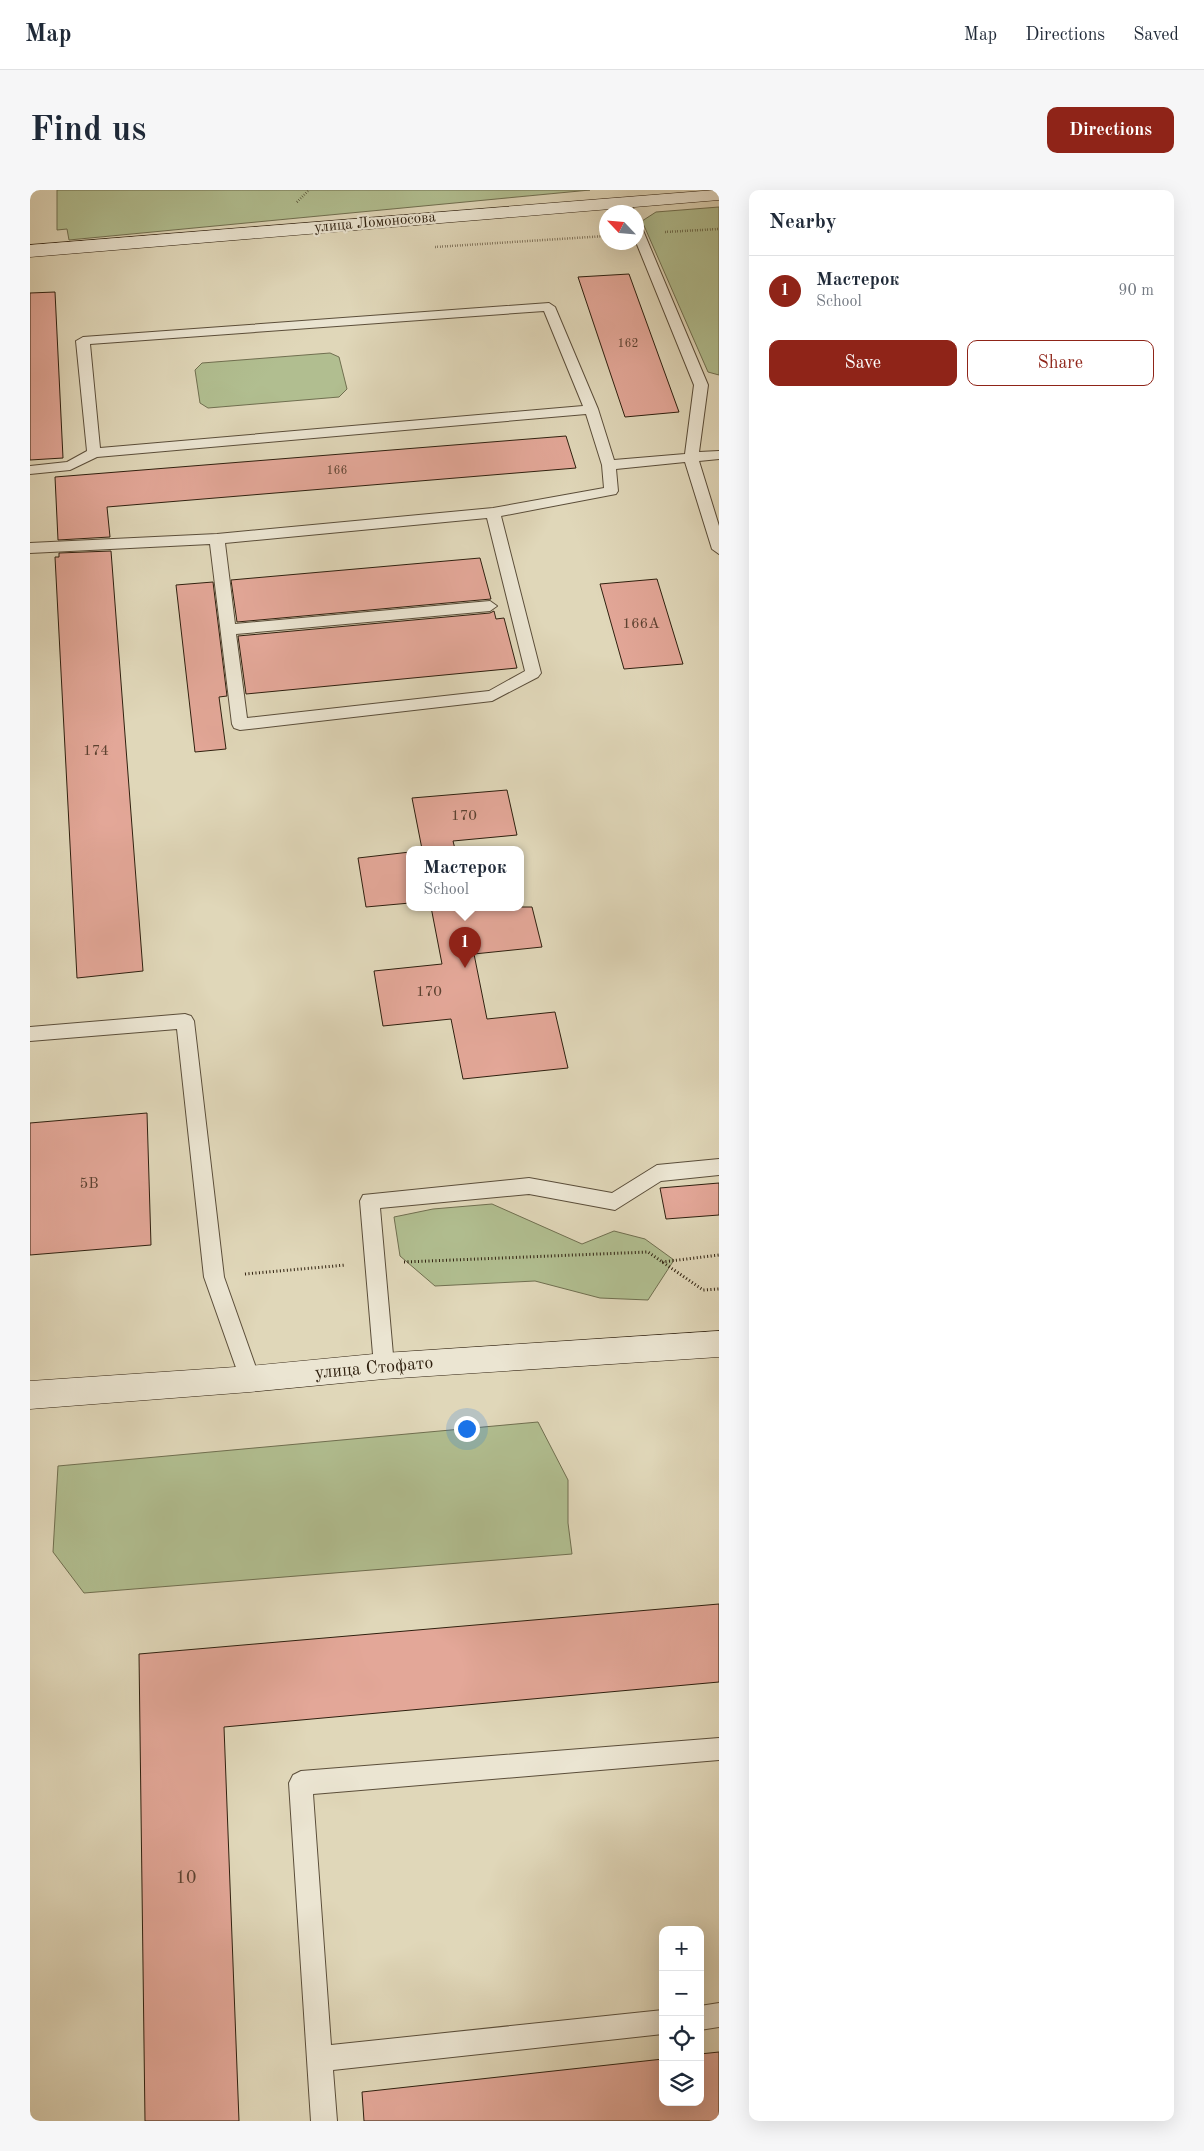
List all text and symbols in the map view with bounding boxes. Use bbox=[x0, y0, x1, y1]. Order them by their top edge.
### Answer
text: Map bbox=[25, 23, 72, 47]
text: Map bbox=[964, 26, 997, 44]
text: Directions bbox=[1025, 26, 1105, 44]
text: Saved bbox=[1133, 26, 1179, 44]
button: Directions bbox=[1047, 107, 1174, 153]
text: Find us bbox=[30, 113, 146, 148]
north arrow bbox=[599, 205, 644, 250]
street label: улица Ломоносова bbox=[314, 210, 437, 236]
text: Nearby bbox=[769, 212, 837, 233]
text: Мастерок bbox=[816, 271, 900, 290]
text: 1 bbox=[780, 283, 790, 299]
text: 90 m bbox=[1118, 283, 1154, 299]
text: School bbox=[816, 294, 862, 310]
house number: 162 bbox=[618, 338, 638, 350]
button: Save bbox=[769, 340, 957, 386]
button: Share bbox=[967, 340, 1154, 386]
house number: 166 bbox=[327, 465, 347, 477]
house number: 166А bbox=[622, 617, 660, 632]
house number: 174 bbox=[83, 744, 109, 759]
house number: 170 bbox=[451, 809, 477, 824]
popup bbox=[406, 846, 524, 911]
text: Мастерок bbox=[423, 859, 507, 878]
text: School bbox=[423, 882, 469, 898]
pin: 1 bbox=[449, 927, 481, 968]
house number: 170 bbox=[416, 985, 442, 1000]
house number: 5В bbox=[79, 1177, 99, 1192]
street label: улица Стофато bbox=[314, 1354, 434, 1383]
your location bbox=[454, 1416, 480, 1442]
house number: 10 bbox=[176, 1869, 196, 1887]
map controls bbox=[659, 1926, 704, 2106]
button: + bbox=[659, 1926, 704, 1971]
button: − bbox=[659, 1971, 704, 2016]
button: locate bbox=[659, 2016, 704, 2061]
button: layers bbox=[659, 2061, 704, 2106]

